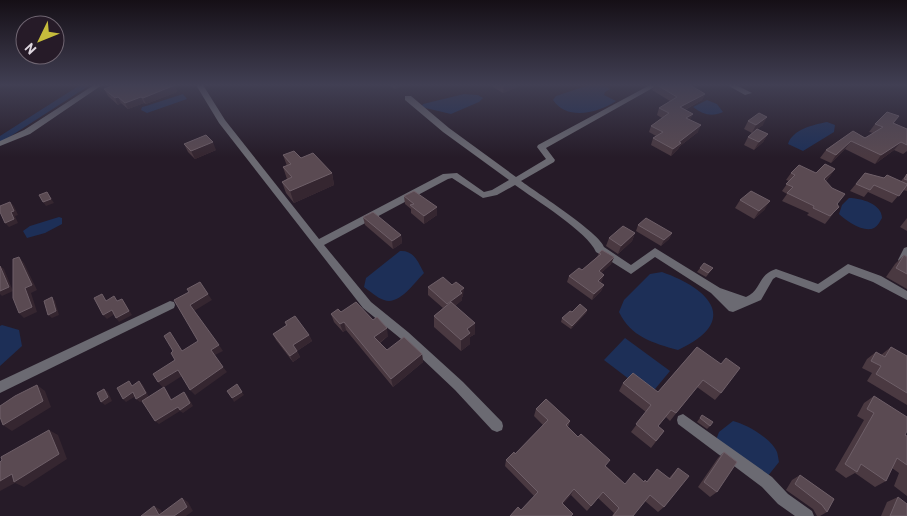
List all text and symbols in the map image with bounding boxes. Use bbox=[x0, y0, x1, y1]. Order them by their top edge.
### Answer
north arrow bbox=[15, 15, 65, 65]
text: N bbox=[21, 40, 40, 58]

